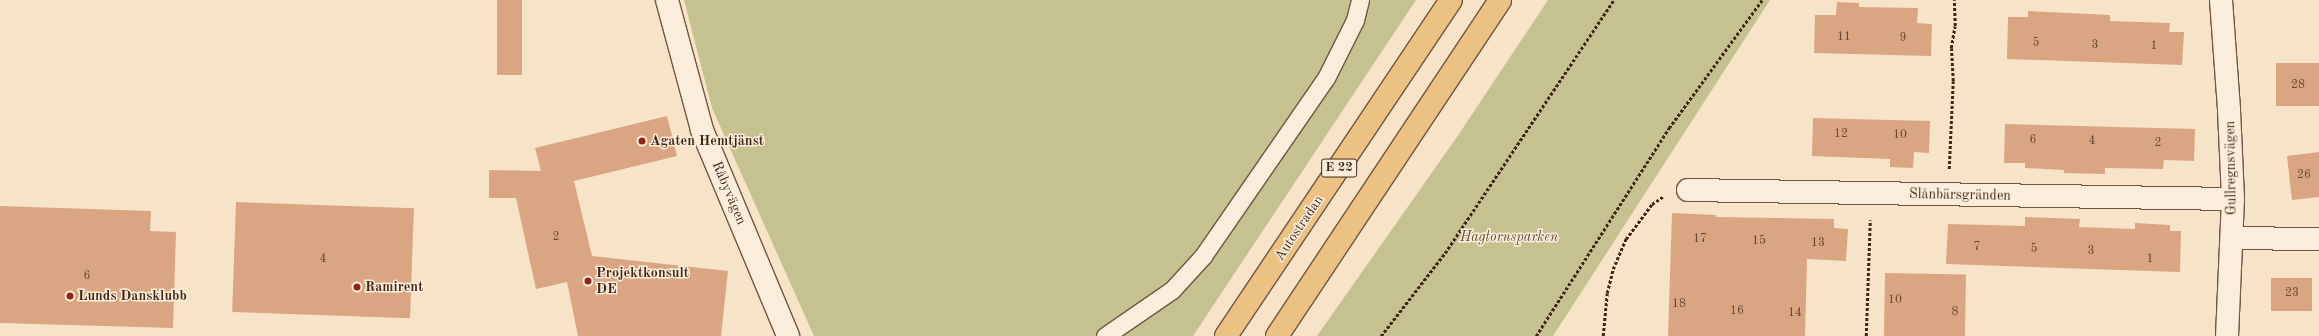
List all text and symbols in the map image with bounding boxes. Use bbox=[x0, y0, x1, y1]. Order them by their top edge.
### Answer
house number: 11 bbox=[1837, 31, 1851, 45]
house number: 9 bbox=[1900, 32, 1906, 46]
house number: 5 bbox=[2033, 37, 2039, 51]
house number: 3 bbox=[2092, 39, 2098, 53]
house number: 1 bbox=[2151, 40, 2157, 54]
house number: 28 bbox=[2291, 79, 2305, 93]
street label: Gullregnsvägen bbox=[2222, 121, 2240, 215]
house number: 12 bbox=[1834, 128, 1848, 142]
house number: 10 bbox=[1893, 129, 1907, 143]
place label: Agaten Hemtjänst bbox=[650, 133, 764, 149]
house number: 6 bbox=[2030, 134, 2036, 148]
house number: 4 bbox=[2089, 135, 2095, 149]
marker: Agaten Hemtjänst bbox=[637, 136, 647, 146]
house number: 2 bbox=[2155, 137, 2161, 151]
road number: E 22 bbox=[1321, 157, 1357, 179]
street label: Råbyvägen bbox=[708, 159, 750, 227]
house number: 26 bbox=[2297, 169, 2311, 183]
street label: Slånbärsgränden bbox=[1909, 186, 2011, 204]
street label: Autostradan bbox=[1271, 192, 1327, 264]
park label: Hagtornsparken bbox=[1460, 229, 1558, 245]
house number: 2 bbox=[553, 231, 559, 245]
house number: 17 bbox=[1693, 233, 1707, 247]
house number: 15 bbox=[1752, 235, 1766, 249]
house number: 13 bbox=[1811, 237, 1825, 251]
house number: 7 bbox=[1974, 241, 1980, 255]
house number: 5 bbox=[2031, 243, 2037, 257]
house number: 3 bbox=[2088, 245, 2094, 259]
house number: 4 bbox=[320, 253, 326, 267]
house number: 1 bbox=[2147, 253, 2153, 267]
place label: Projektkonsult DE bbox=[596, 265, 689, 298]
house number: 6 bbox=[84, 270, 90, 284]
marker: Projektkonsult DE bbox=[583, 276, 593, 286]
place label: Ramirent bbox=[365, 279, 423, 295]
marker: Ramirent bbox=[352, 282, 362, 292]
house number: 23 bbox=[2285, 287, 2299, 301]
place label: Lunds Dansklubb bbox=[78, 288, 187, 304]
marker: Lunds Dansklubb bbox=[65, 291, 75, 301]
house number: 10 bbox=[1888, 294, 1902, 308]
house number: 18 bbox=[1672, 298, 1686, 312]
house number: 16 bbox=[1730, 305, 1744, 319]
house number: 8 bbox=[1952, 306, 1958, 320]
house number: 14 bbox=[1788, 307, 1802, 321]

